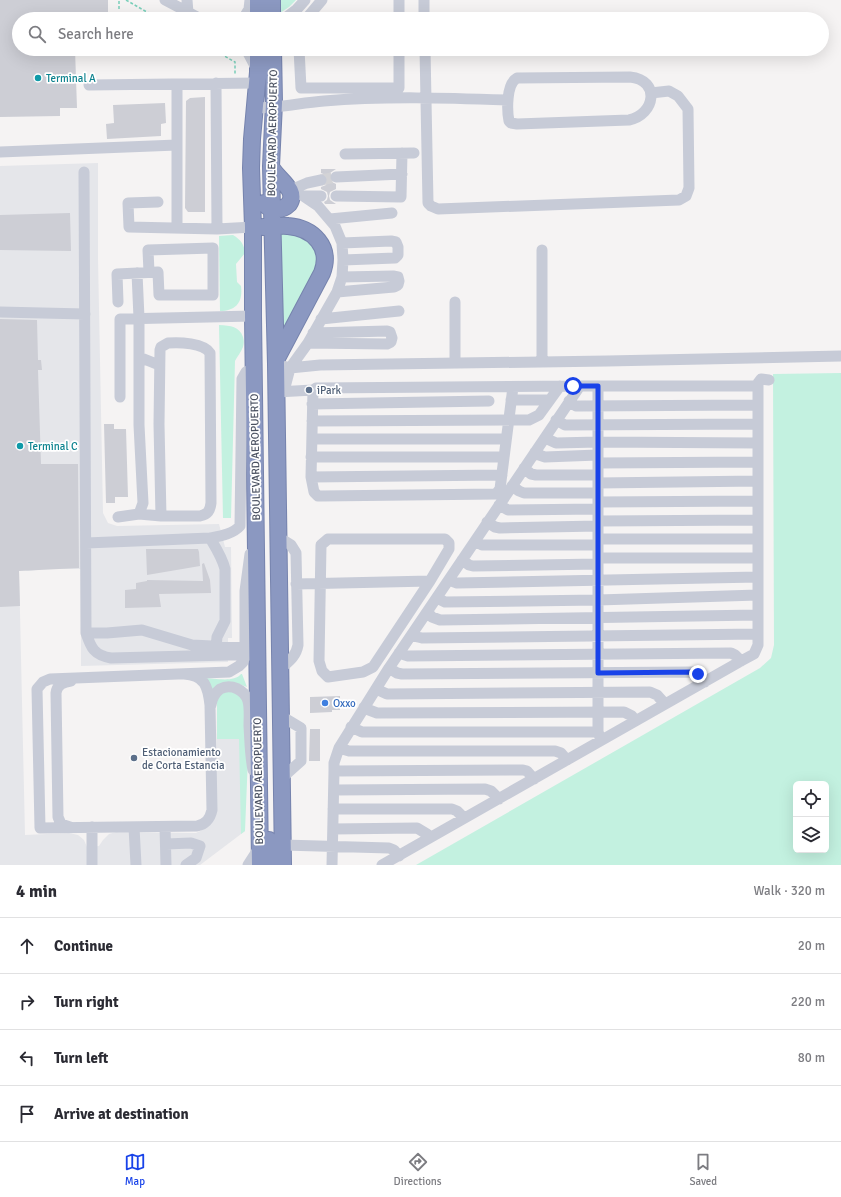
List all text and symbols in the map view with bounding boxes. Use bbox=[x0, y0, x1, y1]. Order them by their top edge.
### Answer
search box bbox=[12, 12, 829, 56]
icon: search bbox=[26, 23, 48, 45]
text: Search here bbox=[58, 25, 134, 43]
street label: BOULEVARD AEROPUERTO bbox=[265, 69, 280, 197]
place label: Terminal A bbox=[46, 72, 96, 85]
marker: Terminal A bbox=[33, 73, 43, 83]
route start bbox=[564, 377, 582, 395]
place label: iPark bbox=[317, 384, 342, 397]
marker: iPark bbox=[304, 385, 314, 395]
street label: BOULEVARD AEROPUERTO bbox=[248, 393, 263, 521]
place label: Terminal C bbox=[28, 440, 78, 453]
marker: Terminal C bbox=[15, 441, 25, 451]
route end bbox=[689, 665, 707, 683]
place label: Oxxo bbox=[333, 697, 356, 710]
marker: Oxxo bbox=[320, 698, 330, 708]
street label: BOULEVARD AEROPUERTO bbox=[251, 717, 266, 845]
place label: Estacionamiento de Corta Estancia bbox=[142, 746, 225, 772]
marker: Estacionamiento de Corta Estancia bbox=[129, 753, 139, 763]
map controls bbox=[793, 781, 829, 853]
button: locate bbox=[793, 781, 829, 817]
button: layers bbox=[793, 817, 829, 853]
text: 4 min bbox=[16, 881, 57, 902]
text: Walk · 320 m bbox=[754, 883, 825, 899]
icon: ahead bbox=[16, 935, 38, 957]
text: Continue bbox=[54, 937, 113, 955]
text: 20 m bbox=[798, 938, 825, 954]
icon: right bbox=[16, 991, 38, 1013]
text: Turn right bbox=[54, 993, 119, 1011]
text: 220 m bbox=[791, 994, 825, 1010]
icon: left bbox=[16, 1047, 38, 1069]
text: Turn left bbox=[54, 1049, 108, 1067]
text: 80 m bbox=[798, 1050, 825, 1066]
icon: arrive bbox=[16, 1103, 38, 1125]
text: Arrive at destination bbox=[54, 1105, 189, 1123]
tab: Map bbox=[124, 1151, 146, 1188]
tab: Directions bbox=[394, 1151, 442, 1188]
tab: Saved bbox=[689, 1151, 717, 1188]

